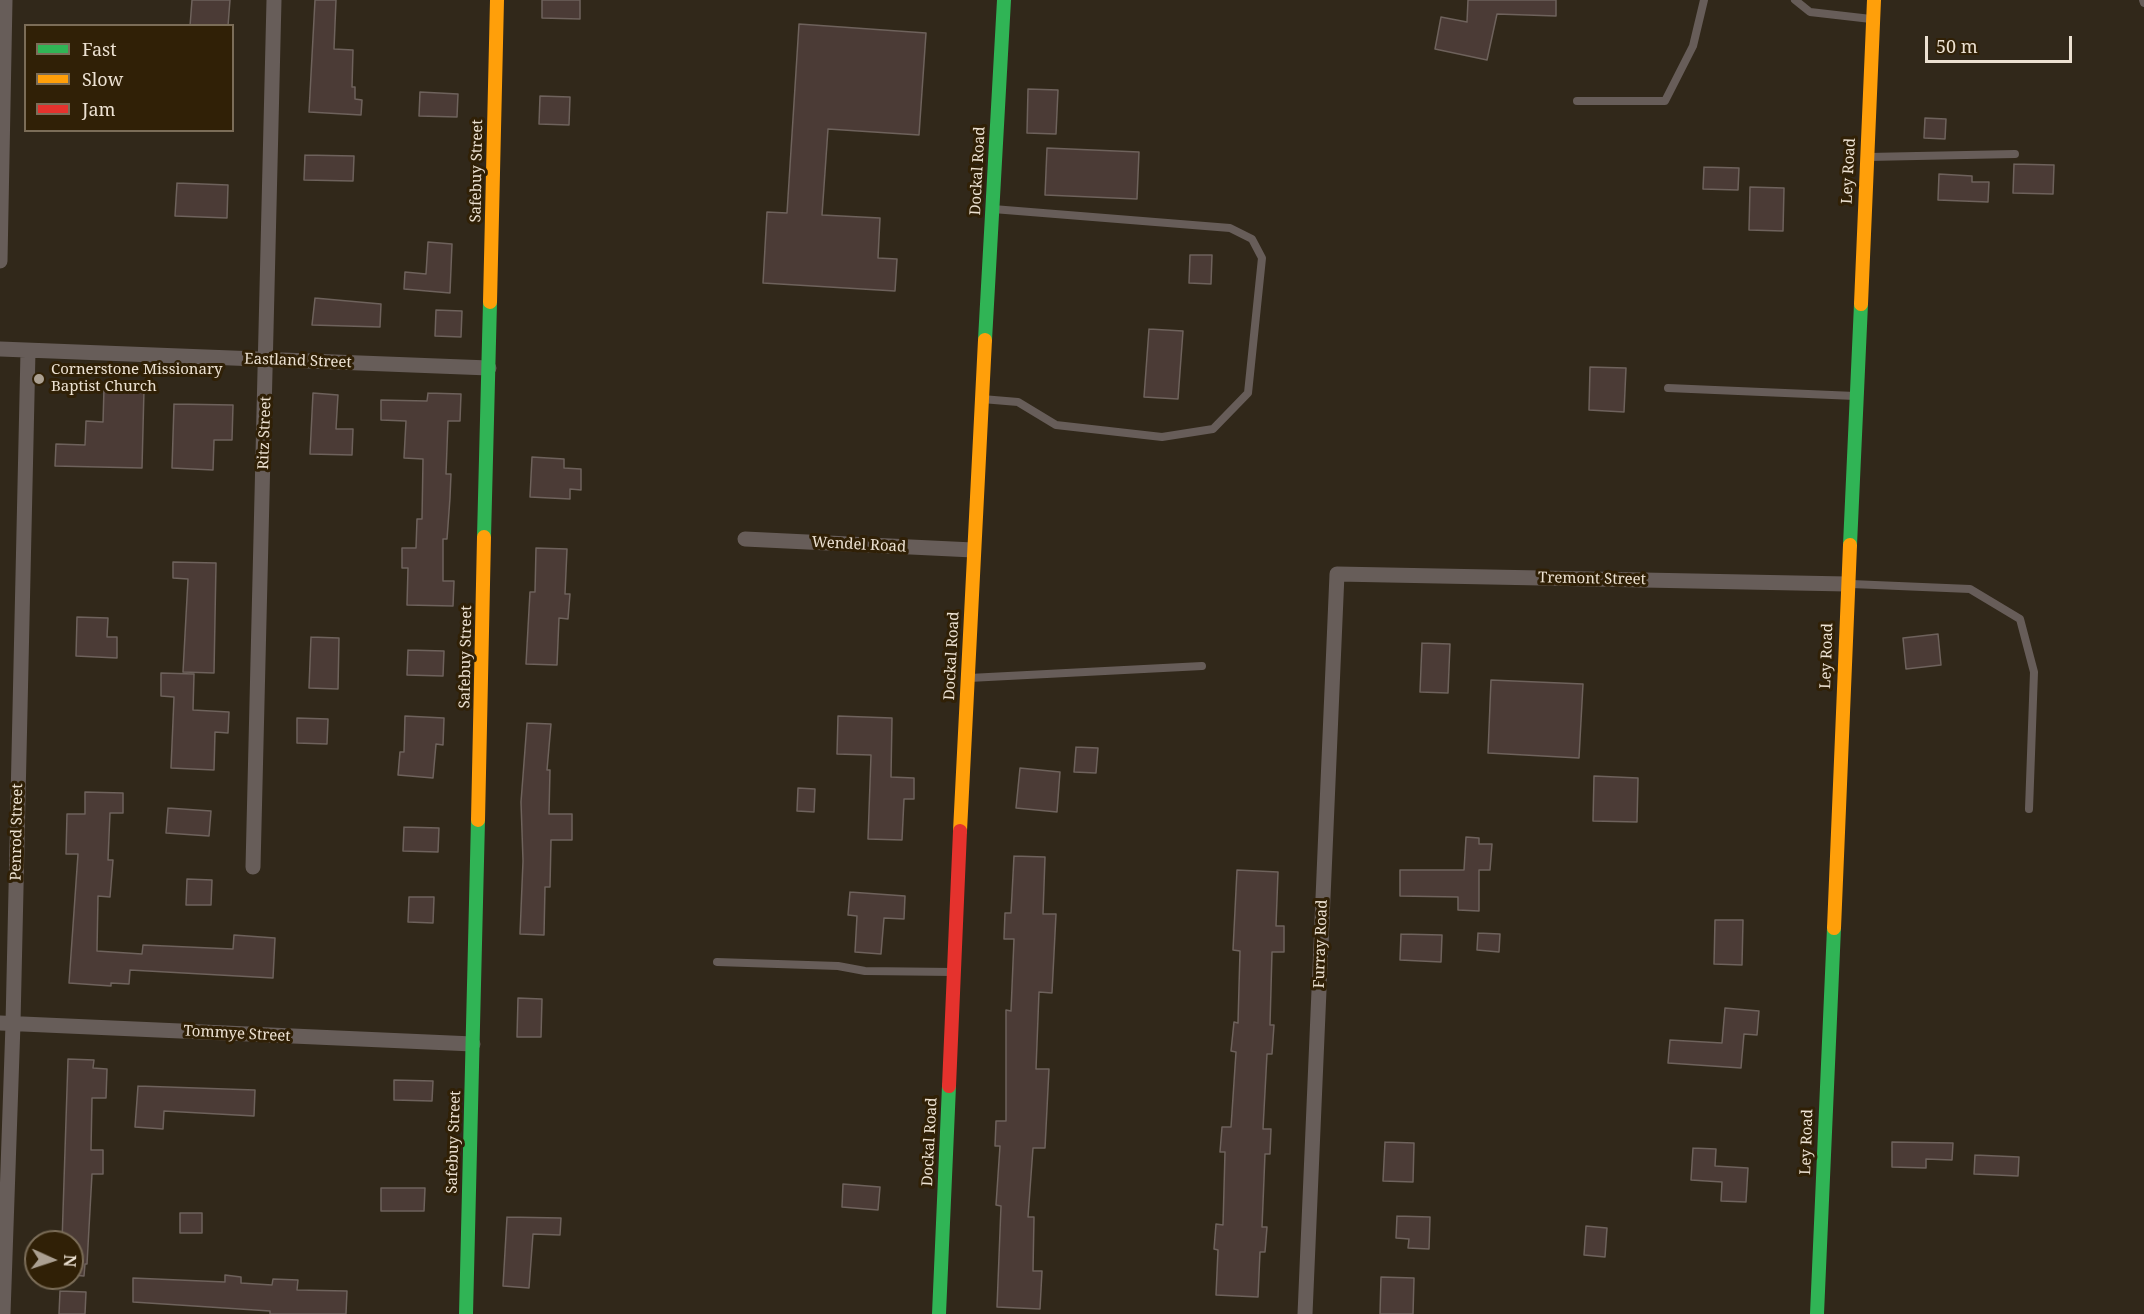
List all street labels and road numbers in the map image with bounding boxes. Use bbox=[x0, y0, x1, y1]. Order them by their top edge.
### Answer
street label: Safebuy Street bbox=[467, 119, 487, 223]
street label: Dockal Road bbox=[967, 126, 989, 216]
street label: Ley Road bbox=[1838, 138, 1860, 204]
street label: Eastland Street bbox=[244, 350, 352, 372]
street label: Ritz Street bbox=[255, 396, 275, 470]
street label: Wendel Road bbox=[811, 534, 907, 556]
street label: Tremont Street bbox=[1538, 569, 1646, 589]
street label: Safebuy Street bbox=[456, 605, 476, 709]
street label: Dockal Road bbox=[941, 611, 963, 701]
street label: Ley Road bbox=[1817, 623, 1837, 689]
street label: Penrod Street bbox=[7, 783, 27, 881]
street label: Furray Road bbox=[1310, 899, 1332, 989]
street label: Tommye Street bbox=[183, 1022, 291, 1046]
street label: Safebuy Street bbox=[443, 1090, 465, 1194]
street label: Dockal Road bbox=[919, 1097, 941, 1187]
street label: Ley Road bbox=[1797, 1109, 1817, 1175]

